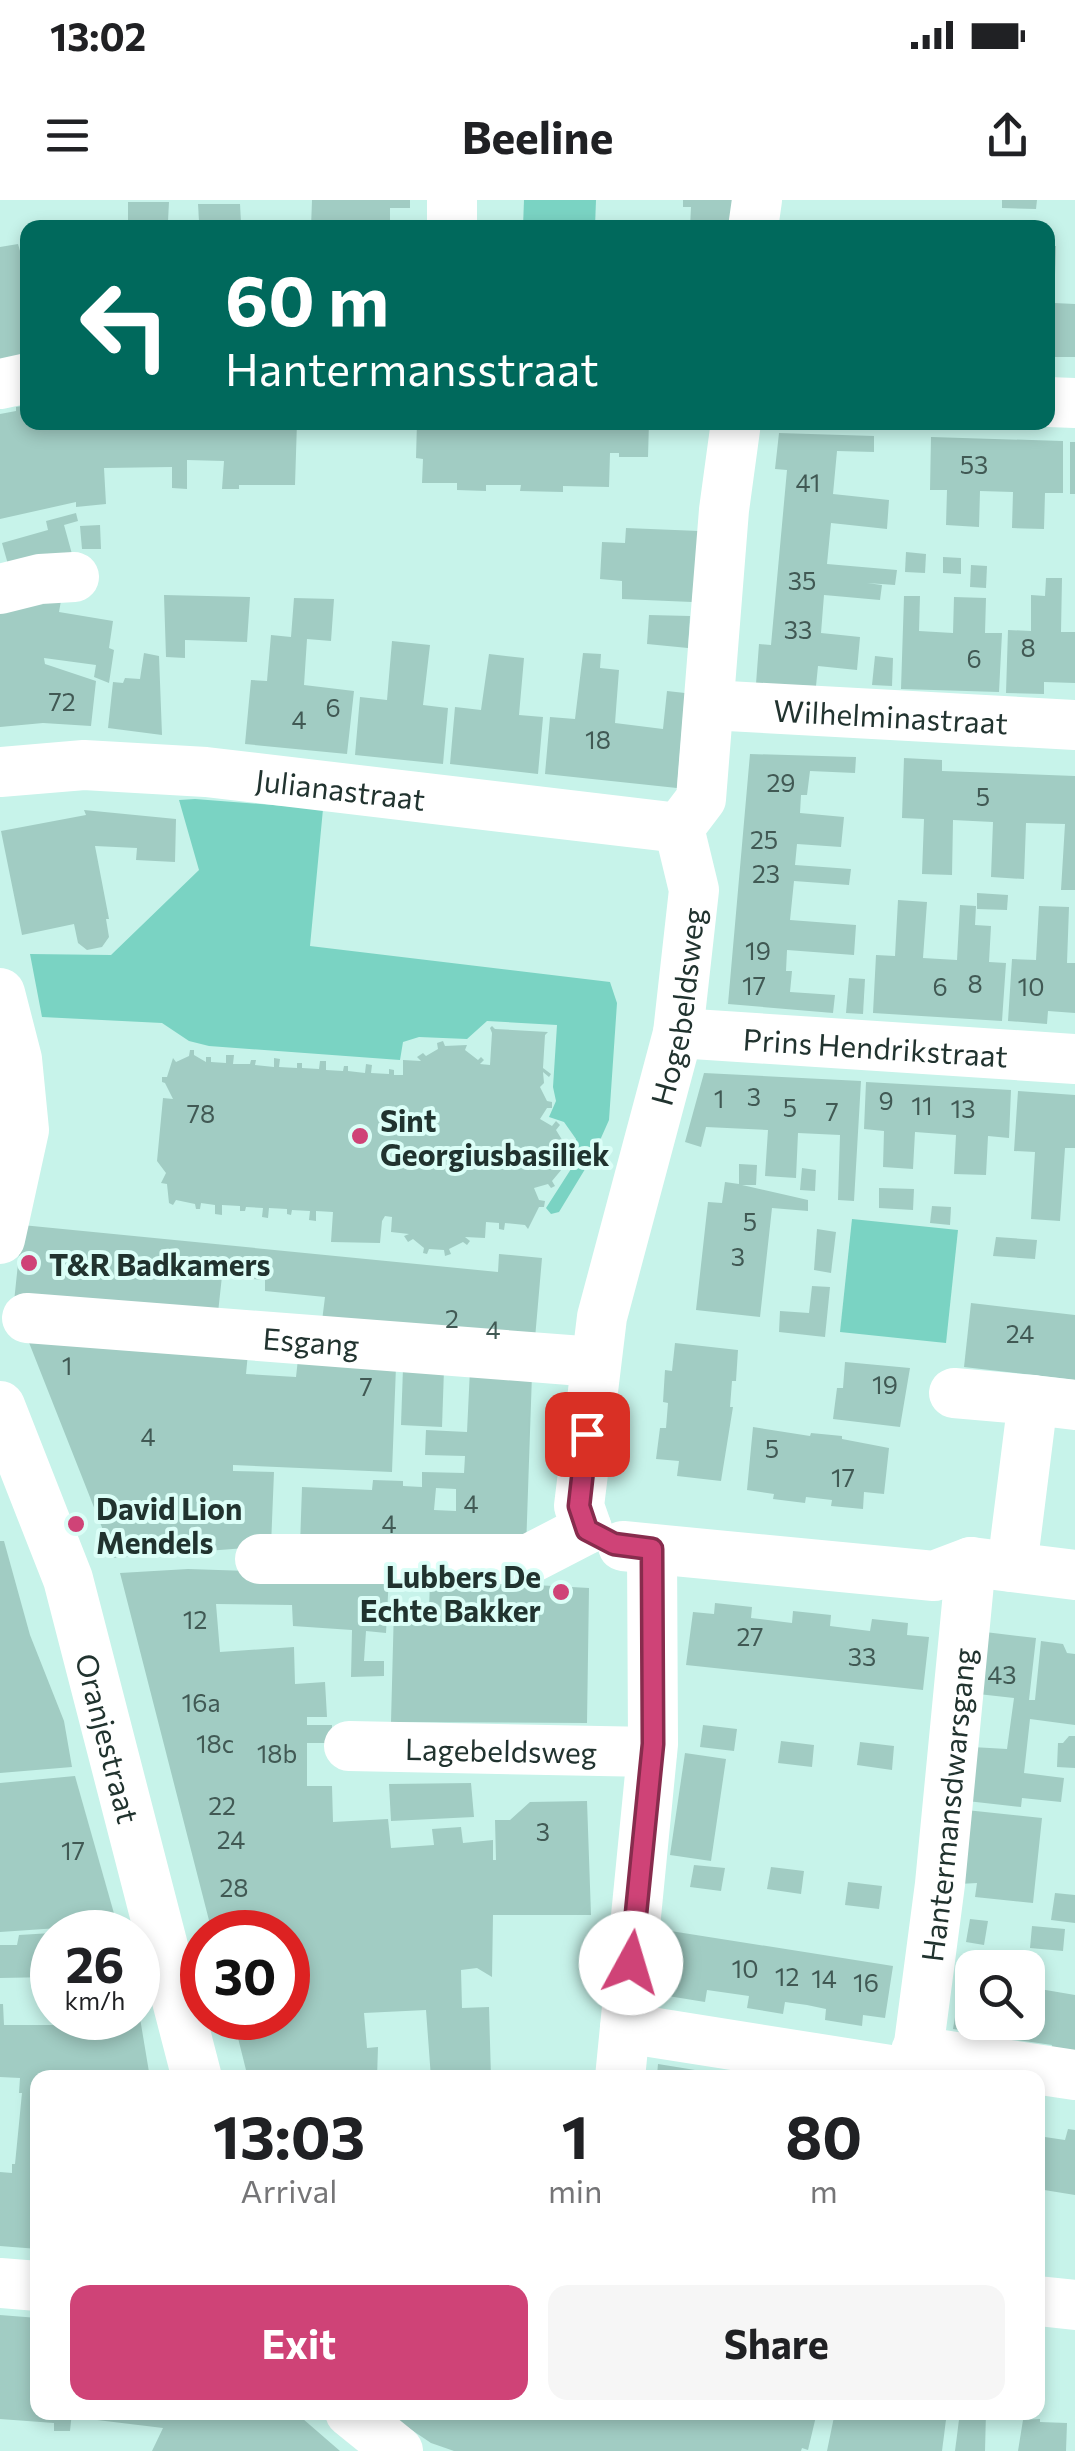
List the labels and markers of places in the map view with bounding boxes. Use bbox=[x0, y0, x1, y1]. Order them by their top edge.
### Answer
place label: Sint Georgiusbasiliek bbox=[380, 1101, 609, 1172]
marker: Sint Georgiusbasiliek bbox=[349, 1125, 371, 1147]
place label: T&R Badkamers bbox=[49, 1245, 270, 1282]
marker: T&R Badkamers bbox=[18, 1252, 40, 1274]
pin bbox=[545, 1392, 630, 1477]
place label: David Lion Mendels bbox=[96, 1489, 242, 1560]
marker: David Lion Mendels bbox=[65, 1513, 87, 1535]
place label: Lubbers De Echte Bakker bbox=[360, 1557, 541, 1628]
marker: Lubbers De Echte Bakker bbox=[550, 1581, 572, 1603]

